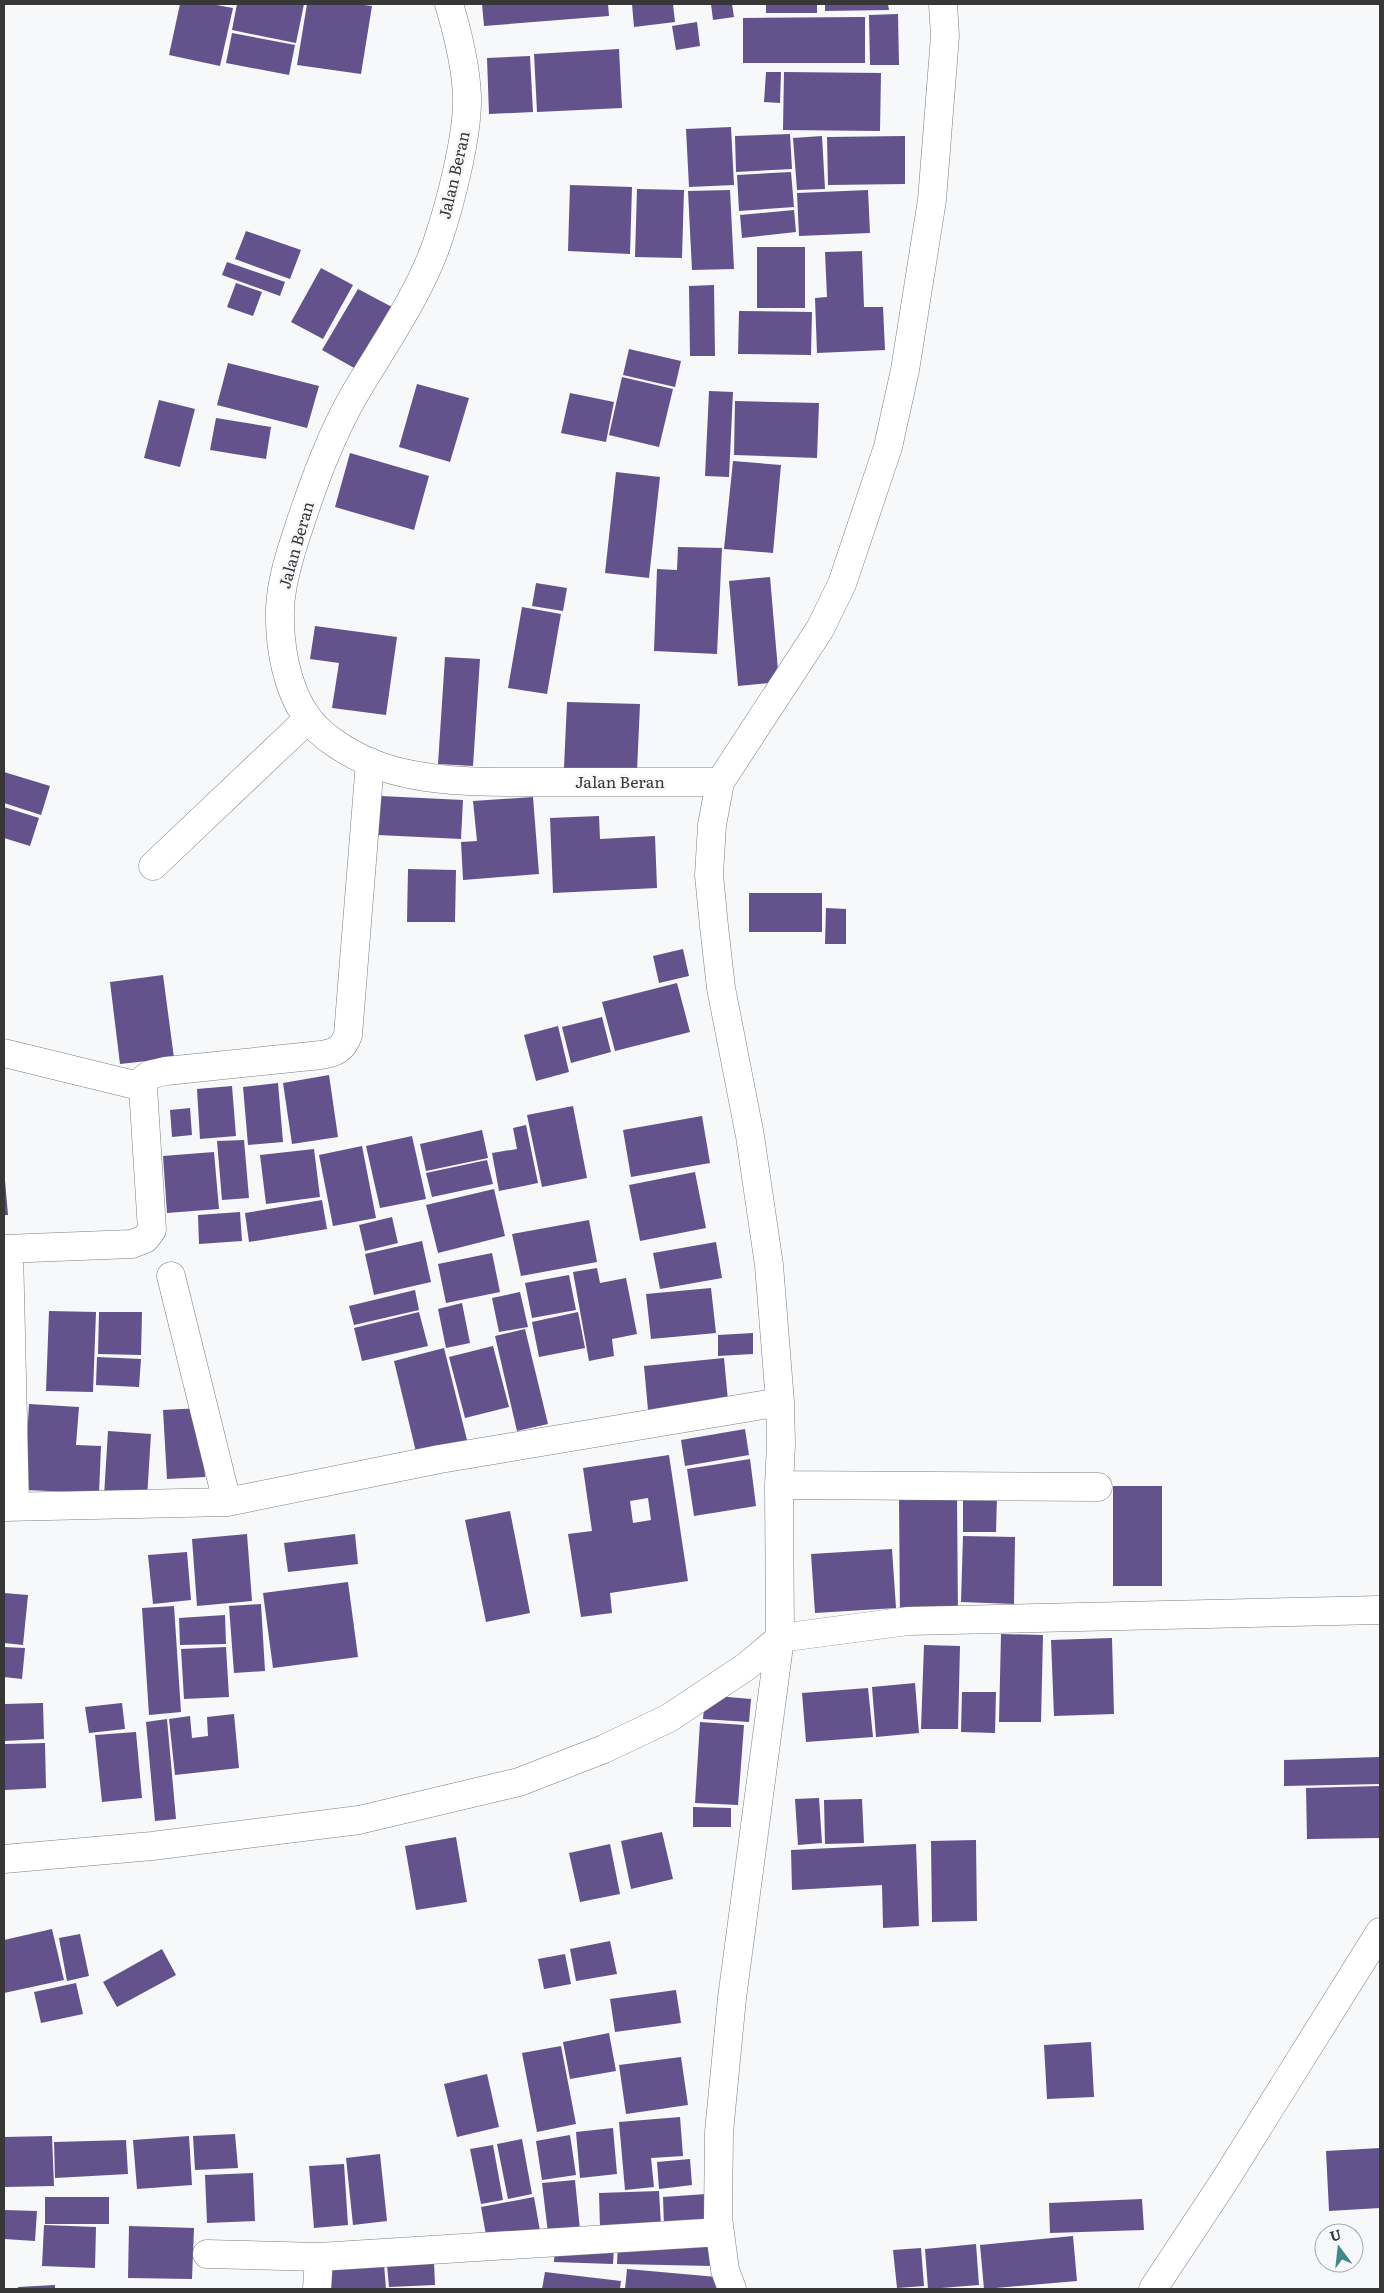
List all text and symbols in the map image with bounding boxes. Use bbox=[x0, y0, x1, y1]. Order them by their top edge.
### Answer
street label: Jalan Beran bbox=[431, 128, 475, 221]
street label: Jalan Beran bbox=[271, 498, 319, 591]
street label: Jalan Beran bbox=[575, 769, 665, 793]
north arrow bbox=[1314, 2223, 1364, 2273]
text: U bbox=[1327, 2223, 1343, 2246]

